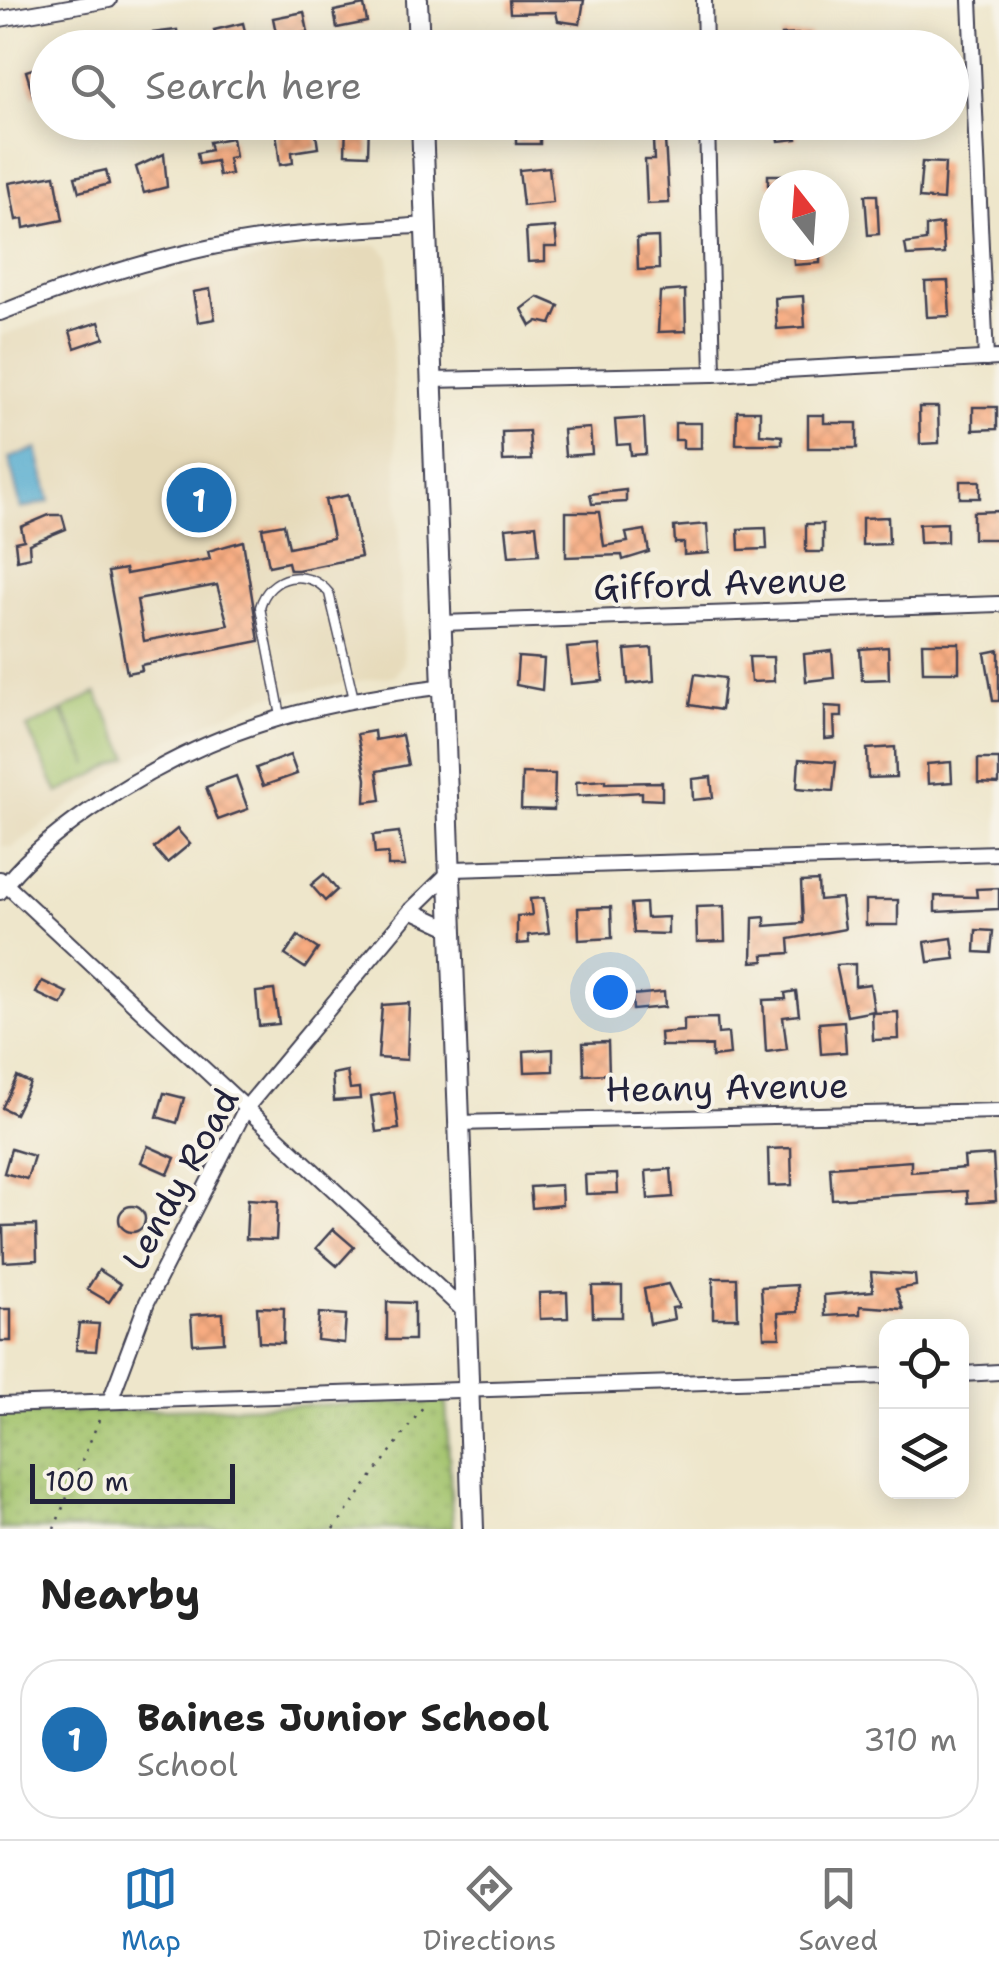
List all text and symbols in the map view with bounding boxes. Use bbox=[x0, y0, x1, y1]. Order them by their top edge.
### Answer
search box bbox=[30, 30, 969, 140]
icon: search bbox=[65, 58, 120, 113]
text: Search here bbox=[145, 60, 362, 111]
north arrow bbox=[759, 170, 849, 260]
pin: 1 bbox=[166, 462, 232, 538]
street label: Gifford Avenue bbox=[592, 555, 848, 611]
your location bbox=[585, 967, 636, 1018]
street label: Heany Avenue bbox=[605, 1061, 849, 1113]
street label: Lendy Road bbox=[111, 1080, 249, 1278]
map controls bbox=[879, 1319, 969, 1499]
button: locate bbox=[879, 1319, 969, 1409]
button: layers bbox=[879, 1409, 969, 1499]
scale bar bbox=[30, 1459, 235, 1504]
text: 100 m bbox=[45, 1462, 129, 1500]
text: Nearby bbox=[40, 1566, 200, 1622]
text: Baines Junior School bbox=[137, 1692, 549, 1743]
text: 1 bbox=[67, 1718, 82, 1761]
text: 310 m bbox=[863, 1718, 957, 1761]
text: School bbox=[137, 1743, 238, 1786]
tab: Map bbox=[121, 1861, 181, 1959]
tab: Directions bbox=[423, 1861, 556, 1959]
tab: Saved bbox=[798, 1861, 878, 1959]

